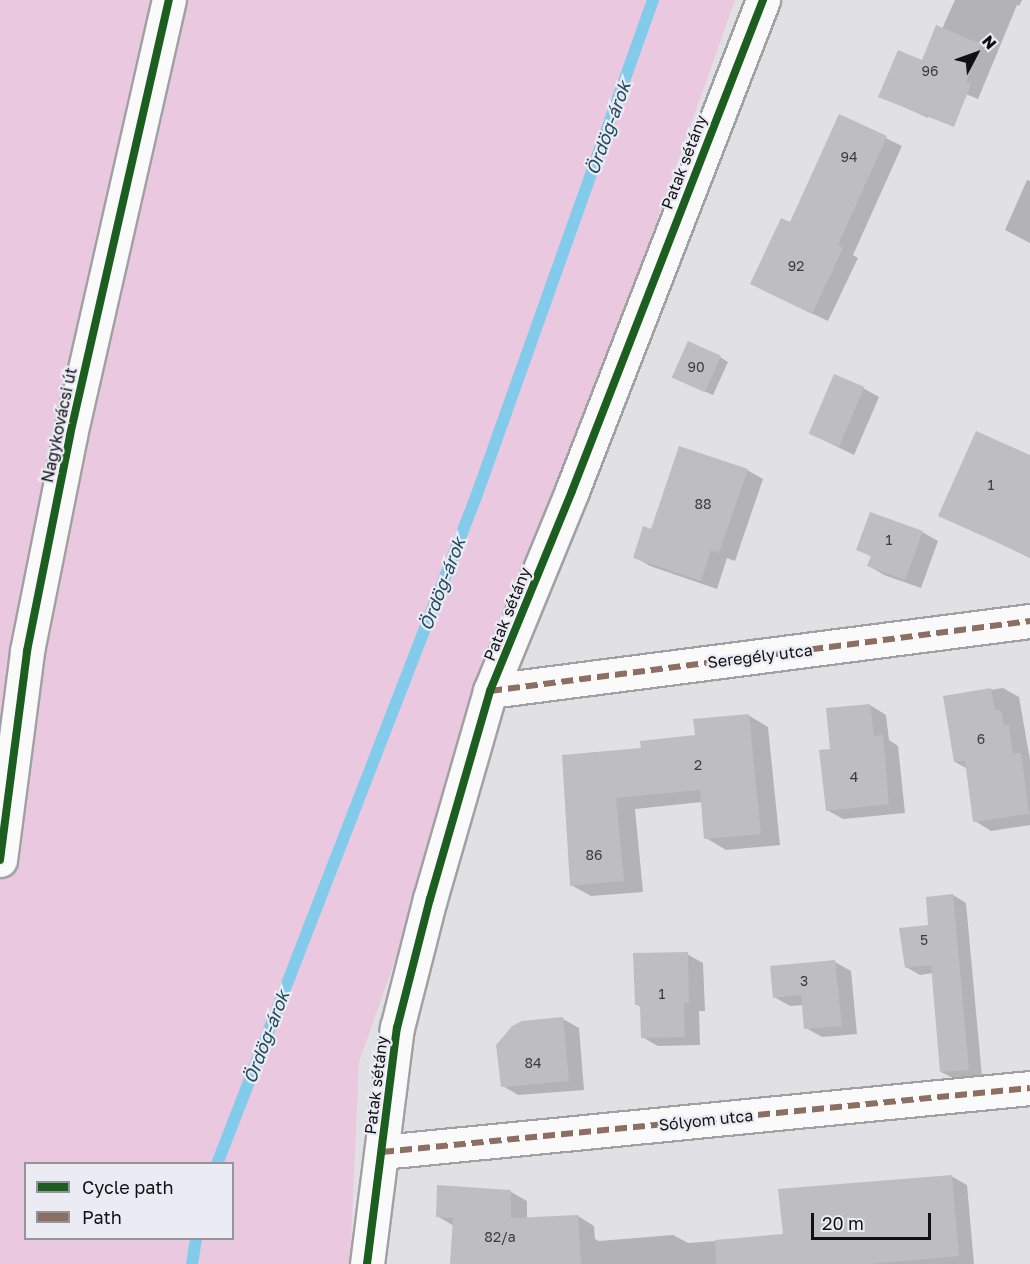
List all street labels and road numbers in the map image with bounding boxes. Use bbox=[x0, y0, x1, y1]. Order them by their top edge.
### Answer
street label: Patak sétány bbox=[657, 112, 711, 212]
street label: Nagykovácsi út bbox=[37, 366, 81, 484]
street label: Patak sétány bbox=[479, 564, 535, 664]
street label: Seregély utca bbox=[706, 640, 814, 672]
street label: Patak sétány bbox=[360, 1035, 392, 1135]
street label: Sólyom utca bbox=[658, 1105, 754, 1135]

